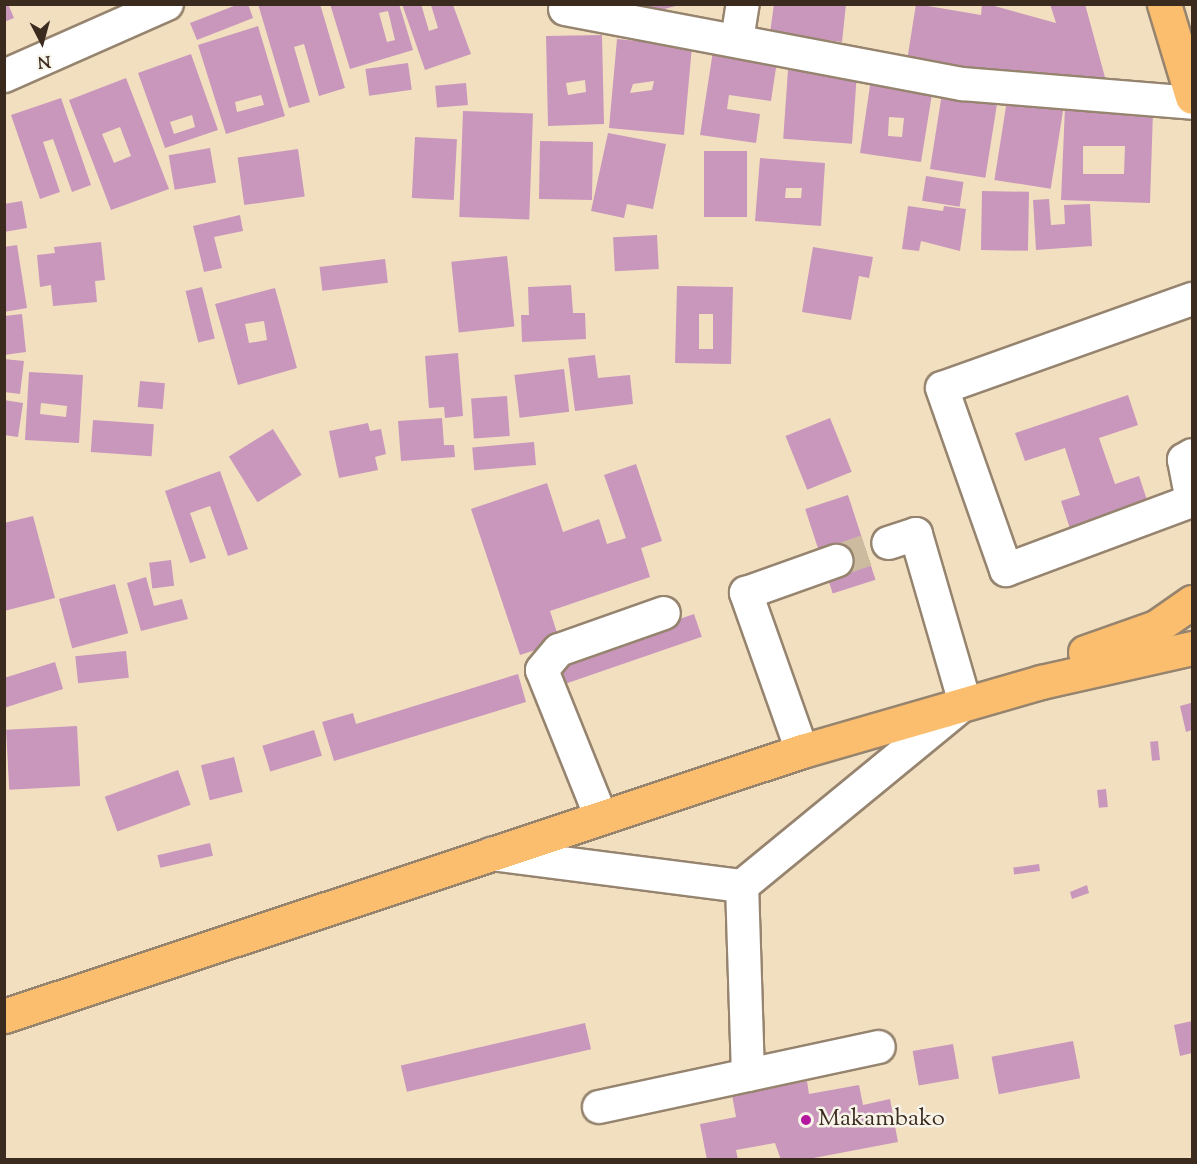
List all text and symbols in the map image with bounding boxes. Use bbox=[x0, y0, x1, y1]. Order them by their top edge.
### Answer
north arrow bbox=[12, 12, 72, 72]
text: N bbox=[36, 48, 51, 73]
place label: Makambako bbox=[818, 1106, 945, 1134]
marker: Makambako bbox=[799, 1113, 813, 1127]

